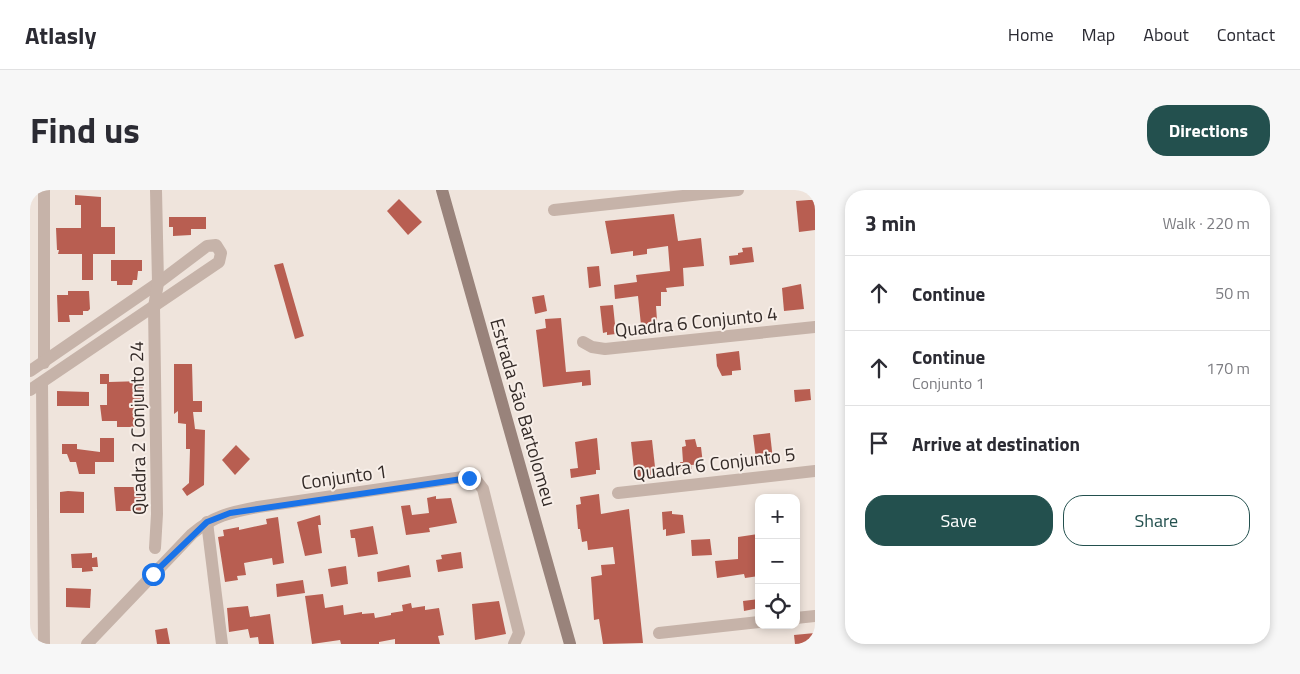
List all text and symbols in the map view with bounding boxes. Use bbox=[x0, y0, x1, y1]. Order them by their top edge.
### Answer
text: Atlasly bbox=[25, 17, 96, 53]
text: Home bbox=[1008, 21, 1054, 48]
text: Map bbox=[1082, 21, 1115, 48]
text: About bbox=[1143, 21, 1189, 48]
text: Contact bbox=[1217, 21, 1275, 48]
text: Find us bbox=[30, 103, 140, 157]
button: Directions bbox=[1147, 105, 1270, 156]
text: 3 min bbox=[865, 207, 916, 239]
text: Walk · 220 m bbox=[1162, 211, 1250, 235]
icon: ahead bbox=[865, 279, 893, 307]
text: Continue bbox=[912, 279, 985, 308]
text: 50 m bbox=[1215, 281, 1250, 305]
street label: Quadra 6 Conjunto 4 bbox=[613, 298, 779, 344]
street label: Estrada São Bartolomeu bbox=[483, 315, 565, 509]
street label: Quadra 2 Conjunto 24 bbox=[121, 341, 153, 515]
text: Continue bbox=[912, 342, 985, 371]
icon: ahead bbox=[865, 354, 893, 382]
text: 170 m bbox=[1206, 356, 1250, 380]
text: Conjunto 1 bbox=[912, 371, 985, 395]
icon: arrive bbox=[865, 429, 893, 457]
text: Arrive at destination bbox=[912, 429, 1080, 458]
street label: Quadra 6 Conjunto 5 bbox=[631, 439, 797, 487]
street label: Conjunto 1 bbox=[299, 456, 389, 496]
route end bbox=[458, 467, 481, 490]
map controls bbox=[755, 494, 800, 629]
button: + bbox=[755, 494, 800, 539]
button: Save bbox=[865, 495, 1053, 546]
button: Share bbox=[1063, 495, 1250, 546]
button: − bbox=[755, 539, 800, 584]
route start bbox=[142, 563, 165, 586]
button: locate bbox=[755, 584, 800, 629]

